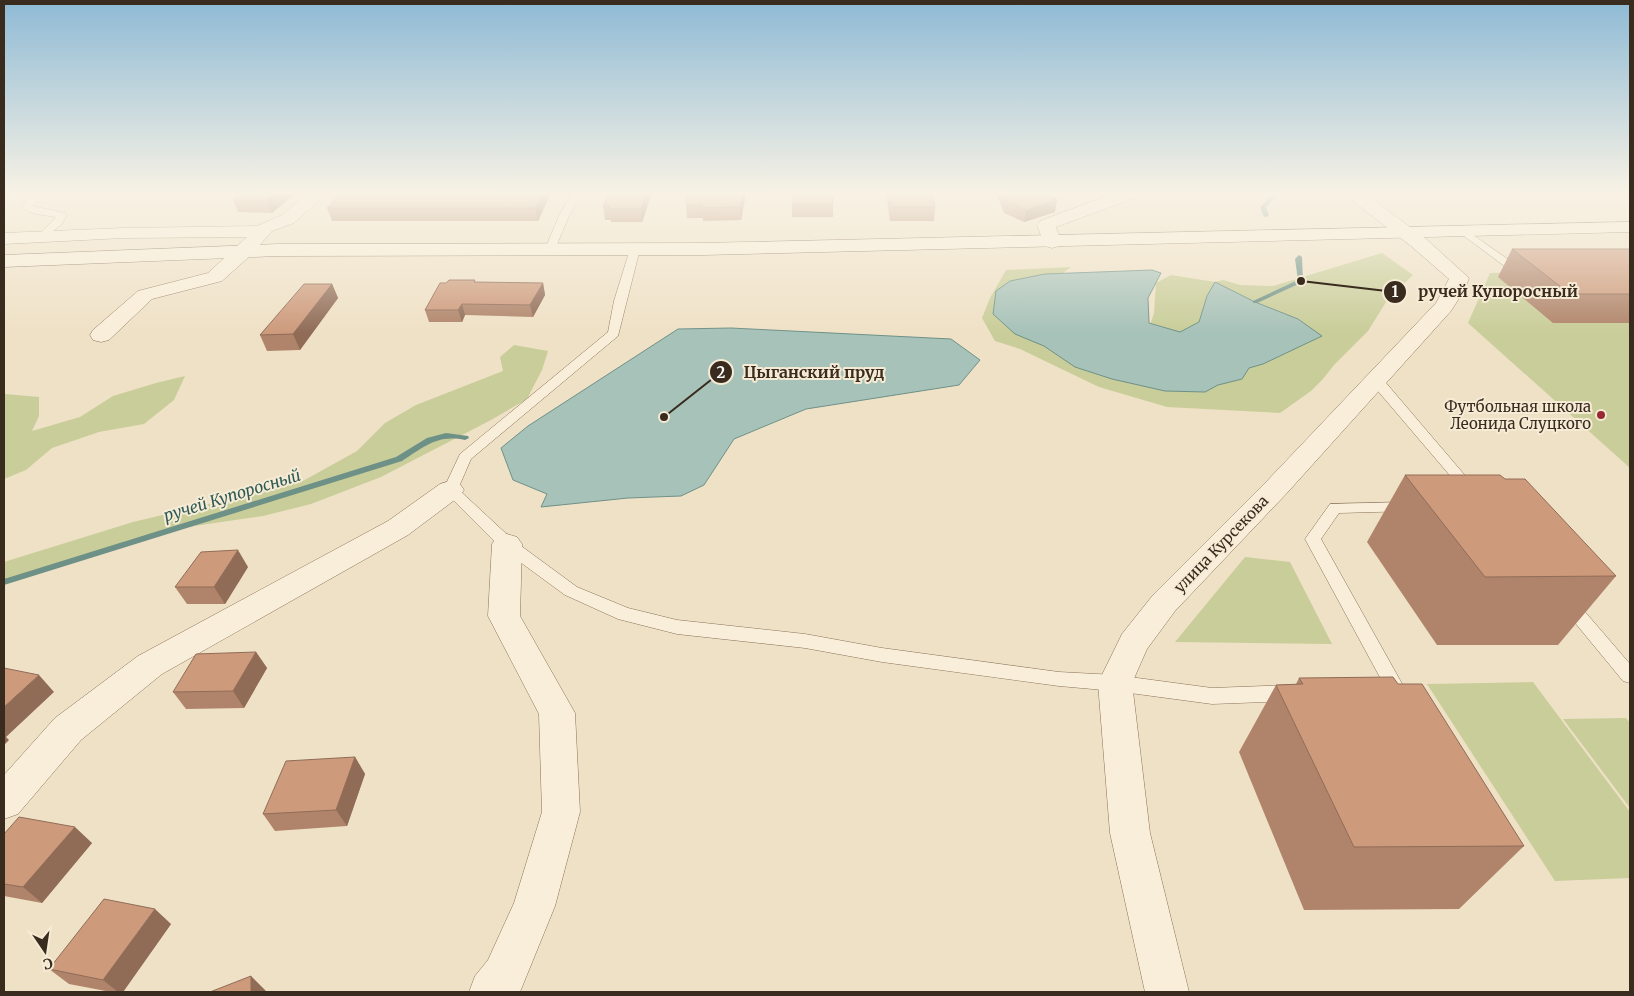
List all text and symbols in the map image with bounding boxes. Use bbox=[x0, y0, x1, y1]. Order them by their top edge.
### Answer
callout: ручей Купоросный bbox=[1383, 276, 1588, 307]
text: ручей Купоросный bbox=[1418, 281, 1578, 301]
text: 1 bbox=[1392, 282, 1399, 301]
callout: Цыганский пруд bbox=[709, 357, 894, 388]
text: Цыганский пруд bbox=[744, 362, 884, 382]
text: 2 bbox=[717, 363, 726, 382]
place label: Футбольная школа Леонида Слуцкого bbox=[1444, 397, 1591, 433]
marker: Футбольная школа Леонида Слуцкого bbox=[1595, 409, 1607, 421]
water label: ручей Купоросный bbox=[161, 465, 303, 525]
street label: улица Курсекова bbox=[1170, 491, 1272, 597]
north arrow bbox=[20, 926, 70, 976]
text: С bbox=[41, 954, 54, 973]

